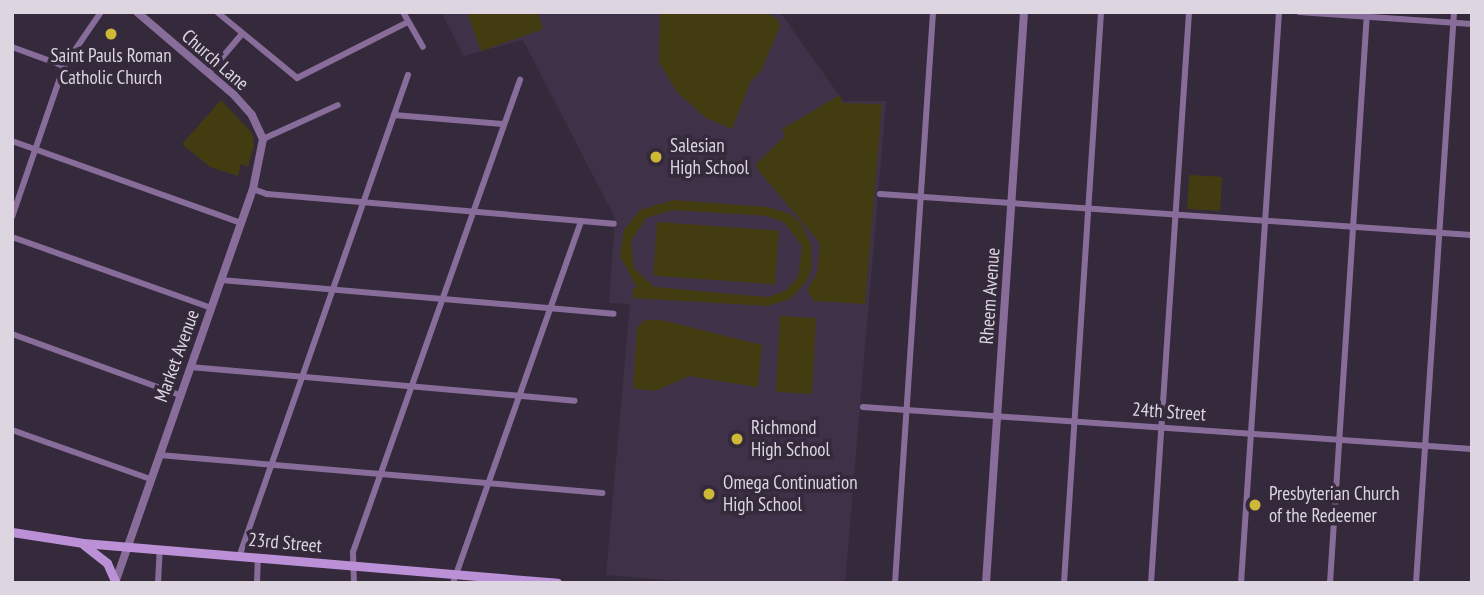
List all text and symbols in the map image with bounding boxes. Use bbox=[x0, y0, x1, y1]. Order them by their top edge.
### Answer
street label: Church Lane bbox=[177, 25, 253, 95]
marker: Saint Pauls Roman Catholic Church bbox=[103, 26, 119, 42]
place label: Saint Pauls Roman Catholic Church bbox=[50, 45, 172, 89]
place label: Salesian High School bbox=[670, 135, 749, 179]
marker: Salesian High School bbox=[648, 149, 664, 165]
street label: Rheem Avenue bbox=[975, 247, 1005, 345]
street label: Market Avenue bbox=[150, 306, 204, 406]
street label: 24th Street bbox=[1131, 398, 1207, 426]
place label: Richmond High School bbox=[751, 417, 830, 461]
marker: Richmond High School bbox=[729, 431, 745, 447]
place label: Omega Continuation High School bbox=[723, 472, 857, 516]
place label: Presbyterian Church of the Redeemer bbox=[1269, 483, 1400, 527]
marker: Omega Continuation High School bbox=[701, 486, 717, 502]
marker: Presbyterian Church of the Redeemer bbox=[1247, 497, 1263, 513]
street label: 23rd Street bbox=[247, 528, 323, 558]

